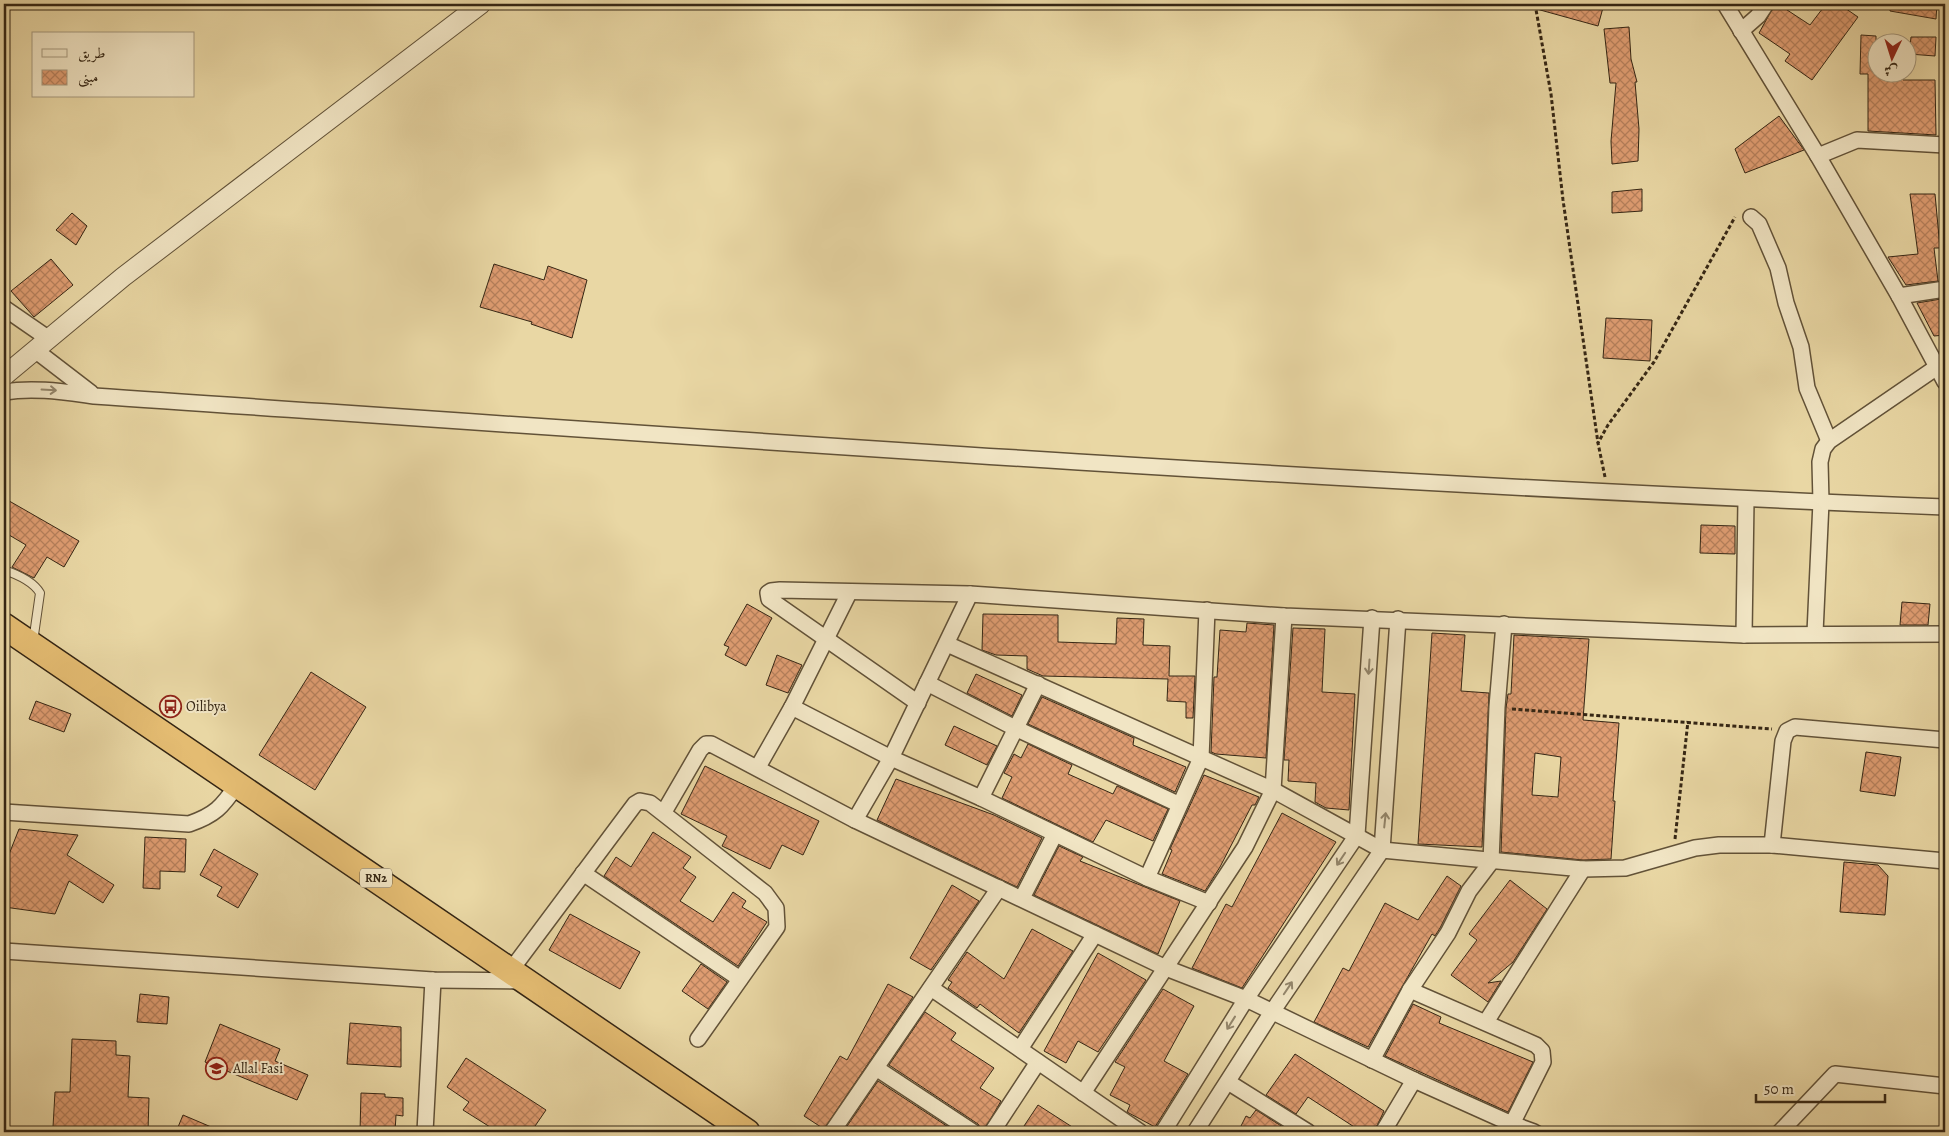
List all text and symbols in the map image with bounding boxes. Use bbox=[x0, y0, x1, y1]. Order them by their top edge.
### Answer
legend bbox=[32, 32, 195, 98]
north arrow bbox=[1866, 32, 1916, 82]
text: طريق bbox=[78, 43, 105, 63]
text: ش bbox=[1883, 61, 1899, 80]
text: مبنى bbox=[78, 67, 98, 88]
one-way arrow bbox=[41, 386, 57, 395]
one-way arrow bbox=[1364, 658, 1374, 674]
bus stop icon: Oilibya bbox=[158, 694, 182, 718]
place label: Oilibya bbox=[186, 697, 227, 716]
one-way arrow bbox=[1380, 812, 1390, 828]
one-way arrow bbox=[1336, 852, 1346, 866]
road number: RN2 bbox=[360, 868, 392, 888]
one-way arrow bbox=[1283, 982, 1293, 996]
one-way arrow bbox=[1226, 1015, 1236, 1029]
school or university icon: Allal Fasi bbox=[205, 1056, 229, 1080]
place label: Allal Fasi bbox=[232, 1059, 283, 1078]
scale bar bbox=[1756, 1071, 1885, 1103]
text: 50 m bbox=[1764, 1079, 1794, 1099]

